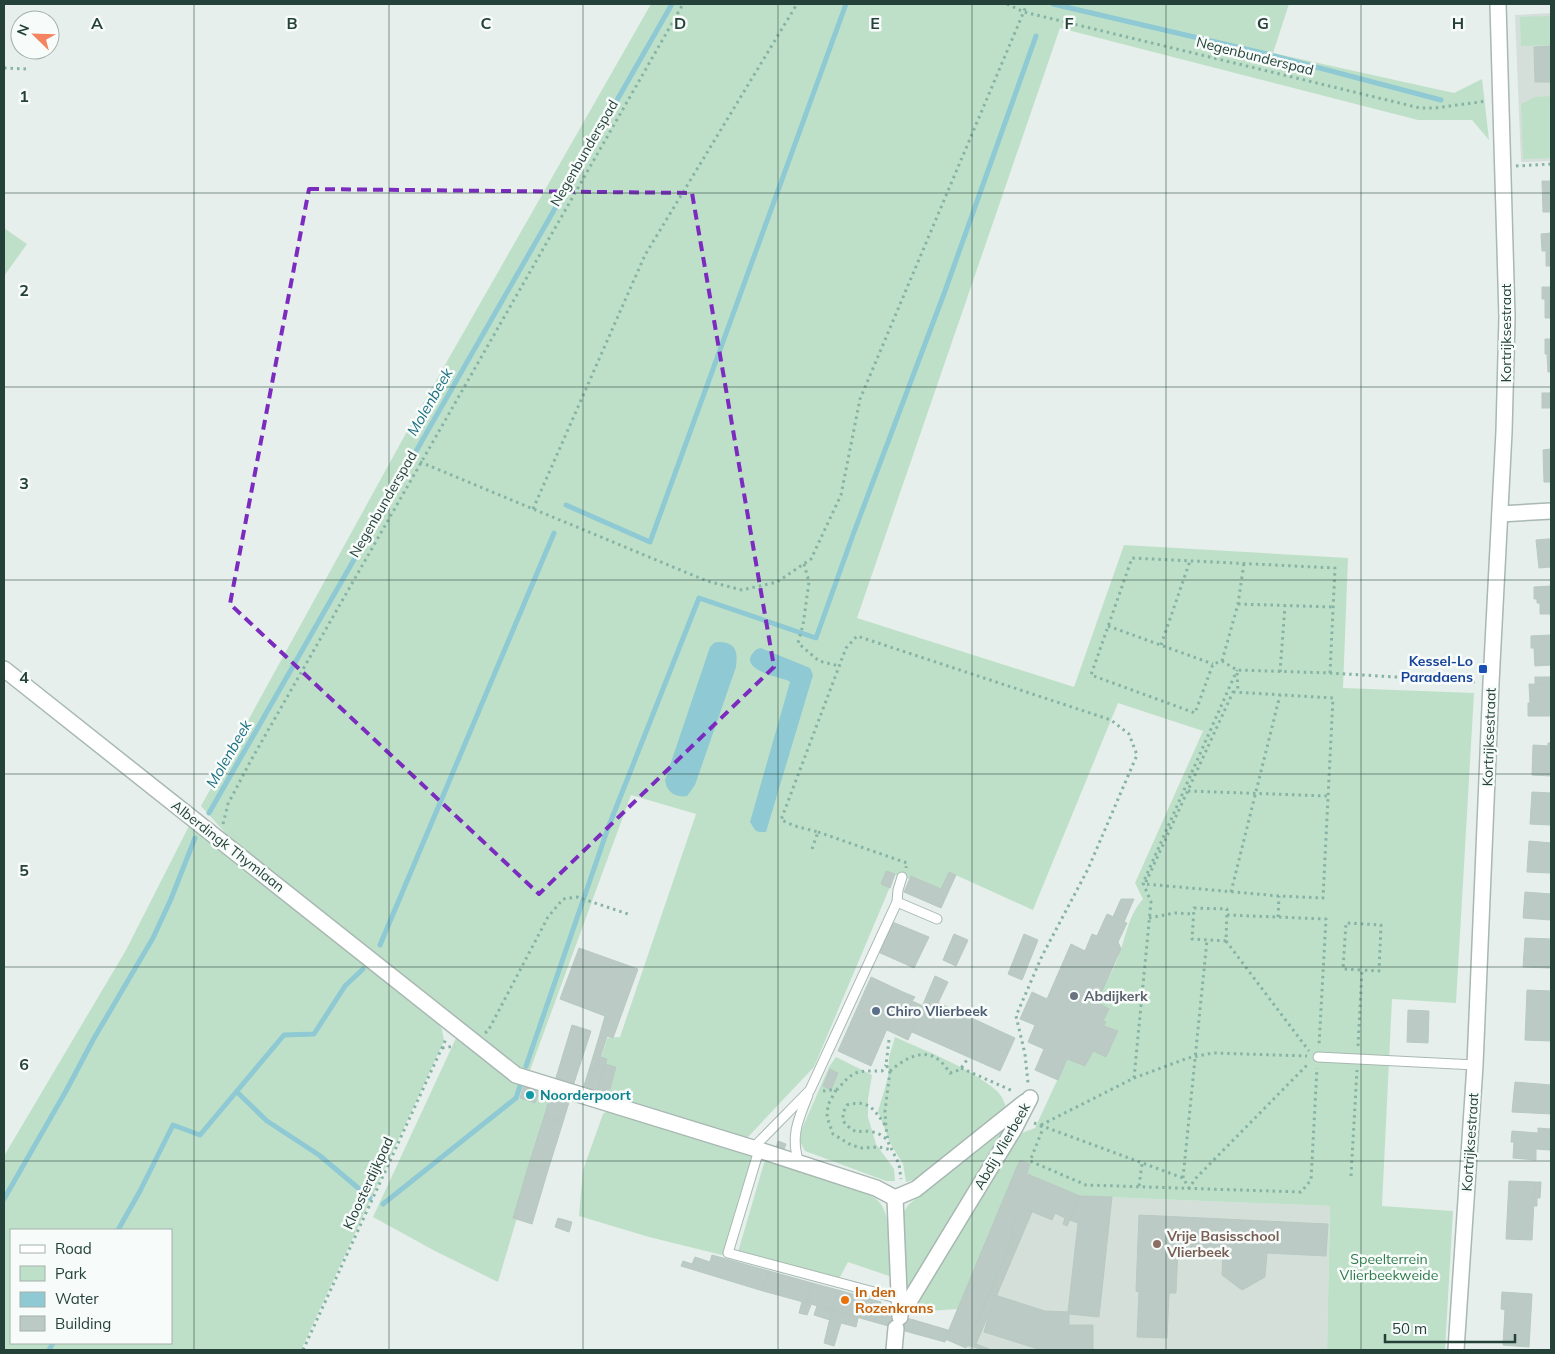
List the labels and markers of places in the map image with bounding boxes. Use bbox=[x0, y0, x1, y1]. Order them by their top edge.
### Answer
place label: Kessel-Lo Paradaens bbox=[1401, 652, 1473, 686]
marker: Kessel-Lo Paradaens bbox=[1477, 663, 1489, 675]
place label: Abdijkerk bbox=[1084, 987, 1148, 1005]
marker: Abdijkerk bbox=[1068, 990, 1080, 1002]
place label: Chiro Vlierbeek bbox=[886, 1002, 988, 1020]
marker: Chiro Vlierbeek bbox=[870, 1005, 882, 1017]
place label: Noorderpoort bbox=[540, 1086, 632, 1104]
marker: Noorderpoort bbox=[524, 1089, 536, 1101]
place label: Vrije Basisschool Vlierbeek bbox=[1166, 1227, 1279, 1261]
marker: Vrije Basisschool Vlierbeek bbox=[1151, 1238, 1163, 1250]
place label: In den Rozenkrans bbox=[855, 1283, 933, 1317]
marker: In den Rozenkrans bbox=[839, 1294, 851, 1306]

